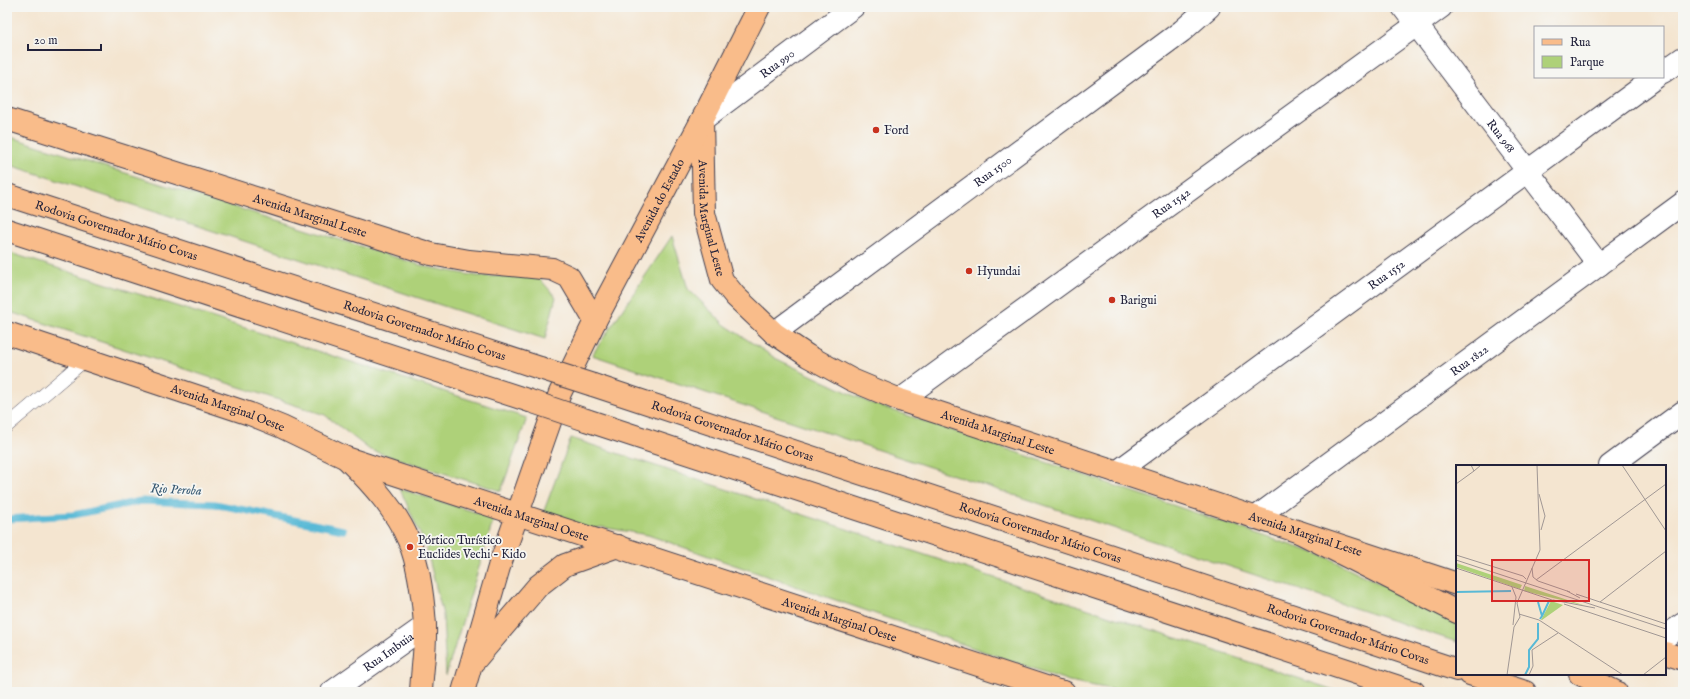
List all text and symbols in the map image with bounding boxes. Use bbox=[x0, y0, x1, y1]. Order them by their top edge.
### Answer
scale bar bbox=[28, 26, 101, 52]
legend bbox=[1534, 26, 1664, 78]
text: 20 m bbox=[34, 33, 57, 48]
text: Rua bbox=[1570, 35, 1591, 50]
street label: Rua 990 bbox=[757, 46, 798, 82]
text: Parque bbox=[1570, 55, 1605, 71]
street label: Rua 968 bbox=[1483, 116, 1519, 156]
place label: Ford bbox=[884, 123, 909, 138]
marker: Ford bbox=[871, 125, 881, 135]
street label: Rua 1500 bbox=[971, 152, 1015, 190]
street label: Avenida do Estado bbox=[630, 156, 688, 246]
street label: Avenida Marginal Leste bbox=[695, 159, 728, 278]
street label: Rua 1542 bbox=[1149, 184, 1193, 222]
street label: Avenida Marginal Leste bbox=[250, 190, 369, 241]
street label: Rodovia Governador Mário Covas bbox=[33, 197, 200, 264]
street label: Rua 1552 bbox=[1365, 256, 1408, 293]
place label: Hyundai bbox=[977, 264, 1020, 279]
marker: Hyundai bbox=[964, 266, 974, 276]
place label: Barigui bbox=[1120, 293, 1157, 308]
marker: Barigui bbox=[1107, 295, 1117, 305]
street label: Rodovia Governador Mário Covas bbox=[341, 297, 508, 364]
street label: Rua 1822 bbox=[1447, 341, 1492, 379]
street label: Avenida Marginal Oeste bbox=[168, 380, 287, 435]
street label: Rodovia Governador Mário Covas bbox=[650, 397, 816, 465]
street label: Avenida Marginal Leste bbox=[938, 406, 1057, 458]
inset map bbox=[1456, 465, 1666, 675]
water label: Rio Peroba bbox=[150, 480, 202, 500]
street label: Avenida Marginal Oeste bbox=[471, 493, 591, 545]
street label: Rodovia Governador Mário Covas bbox=[957, 499, 1123, 566]
street label: Avenida Marginal Leste bbox=[1246, 508, 1365, 560]
place label: Pórtico Turístico Euclides Vechi - Kido bbox=[418, 533, 526, 562]
marker: Pórtico Turístico Euclides Vechi - Kido bbox=[405, 542, 415, 552]
street label: Avenida Marginal Oeste bbox=[779, 593, 899, 645]
street label: Rodovia Governador Mário Covas bbox=[1265, 600, 1431, 668]
street label: Rua Imbuia bbox=[360, 629, 417, 675]

